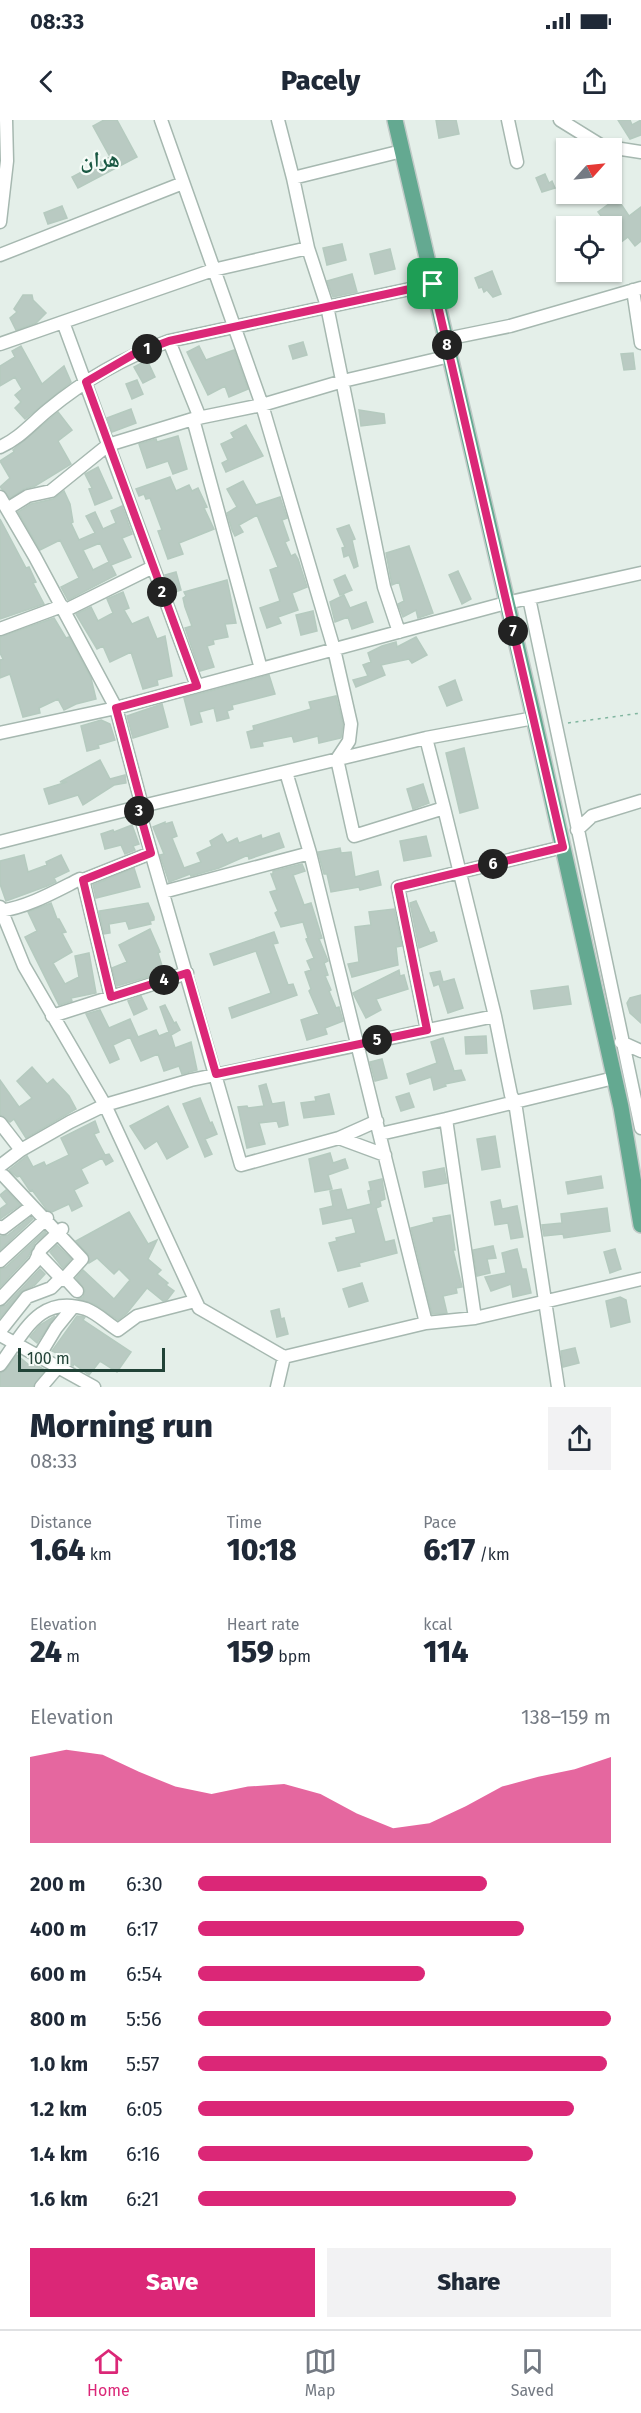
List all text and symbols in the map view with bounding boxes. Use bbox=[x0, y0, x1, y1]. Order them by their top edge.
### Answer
text: 08:33 bbox=[30, 8, 84, 35]
icon: back bbox=[30, 65, 63, 98]
text: Pacely bbox=[281, 65, 360, 97]
icon: share bbox=[578, 65, 611, 98]
north arrow bbox=[556, 138, 622, 204]
map controls bbox=[556, 138, 622, 282]
district label: هران bbox=[80, 146, 120, 173]
button: locate bbox=[556, 216, 622, 282]
pin bbox=[407, 258, 458, 309]
icon: arrive bbox=[416, 267, 449, 300]
pin: 8 bbox=[432, 330, 462, 360]
pin: 1 bbox=[132, 334, 162, 364]
text: 8 bbox=[442, 335, 452, 354]
text: 1 bbox=[143, 339, 151, 358]
pin: 2 bbox=[147, 577, 177, 607]
text: 2 bbox=[158, 582, 166, 601]
pin: 7 bbox=[498, 616, 528, 646]
text: 7 bbox=[509, 621, 517, 640]
pin: 3 bbox=[124, 796, 154, 826]
text: 3 bbox=[135, 801, 143, 820]
pin: 6 bbox=[478, 849, 508, 879]
text: 6 bbox=[488, 854, 498, 873]
pin: 4 bbox=[149, 965, 179, 995]
text: 4 bbox=[159, 970, 169, 989]
pin: 5 bbox=[362, 1025, 392, 1055]
text: 5 bbox=[373, 1030, 381, 1049]
scale bar bbox=[18, 1345, 165, 1372]
text: 100 m bbox=[27, 1349, 70, 1368]
text: Morning run bbox=[30, 1406, 213, 1446]
button: share bbox=[548, 1407, 611, 1470]
text: 08:33 bbox=[30, 1449, 77, 1473]
text: Distance bbox=[30, 1513, 92, 1532]
text: Time bbox=[227, 1513, 262, 1532]
text: Pace bbox=[423, 1513, 457, 1532]
text: 1.64 bbox=[30, 1532, 86, 1568]
text: 10:18 bbox=[227, 1532, 297, 1568]
text: 6:17 bbox=[423, 1532, 475, 1568]
text: km bbox=[86, 1545, 112, 1564]
text: /km bbox=[475, 1545, 510, 1564]
text: Elevation bbox=[30, 1615, 97, 1634]
text: Heart rate bbox=[227, 1615, 300, 1634]
text: kcal bbox=[423, 1615, 452, 1634]
text: 24 bbox=[30, 1634, 62, 1670]
text: 159 bbox=[227, 1634, 274, 1670]
text: 114 bbox=[423, 1634, 468, 1670]
text: m bbox=[62, 1647, 80, 1666]
text: bpm bbox=[274, 1647, 311, 1666]
text: Elevation bbox=[30, 1705, 114, 1729]
text: 138–159 m bbox=[521, 1705, 611, 1729]
text: 200 m bbox=[30, 1872, 85, 1896]
text: 6:30 bbox=[126, 1872, 163, 1896]
text: 400 m bbox=[30, 1917, 86, 1941]
text: 6:17 bbox=[126, 1917, 158, 1941]
text: 600 m bbox=[30, 1962, 86, 1986]
text: 6:54 bbox=[126, 1962, 162, 1986]
text: 800 m bbox=[30, 2007, 87, 2031]
text: 5:56 bbox=[126, 2007, 162, 2031]
text: 1.0 km bbox=[30, 2052, 88, 2076]
text: 5:57 bbox=[126, 2052, 159, 2076]
text: 1.2 km bbox=[30, 2097, 87, 2121]
text: 6:05 bbox=[126, 2097, 163, 2121]
text: 1.4 km bbox=[30, 2142, 88, 2166]
text: 6:16 bbox=[126, 2142, 160, 2166]
text: 1.6 km bbox=[30, 2187, 88, 2211]
text: 6:21 bbox=[126, 2187, 160, 2211]
button: Save bbox=[30, 2248, 315, 2317]
button: Share bbox=[327, 2248, 611, 2317]
tab: Home bbox=[87, 2345, 130, 2400]
tab: Map bbox=[304, 2345, 337, 2400]
tab: Saved bbox=[511, 2345, 554, 2400]

